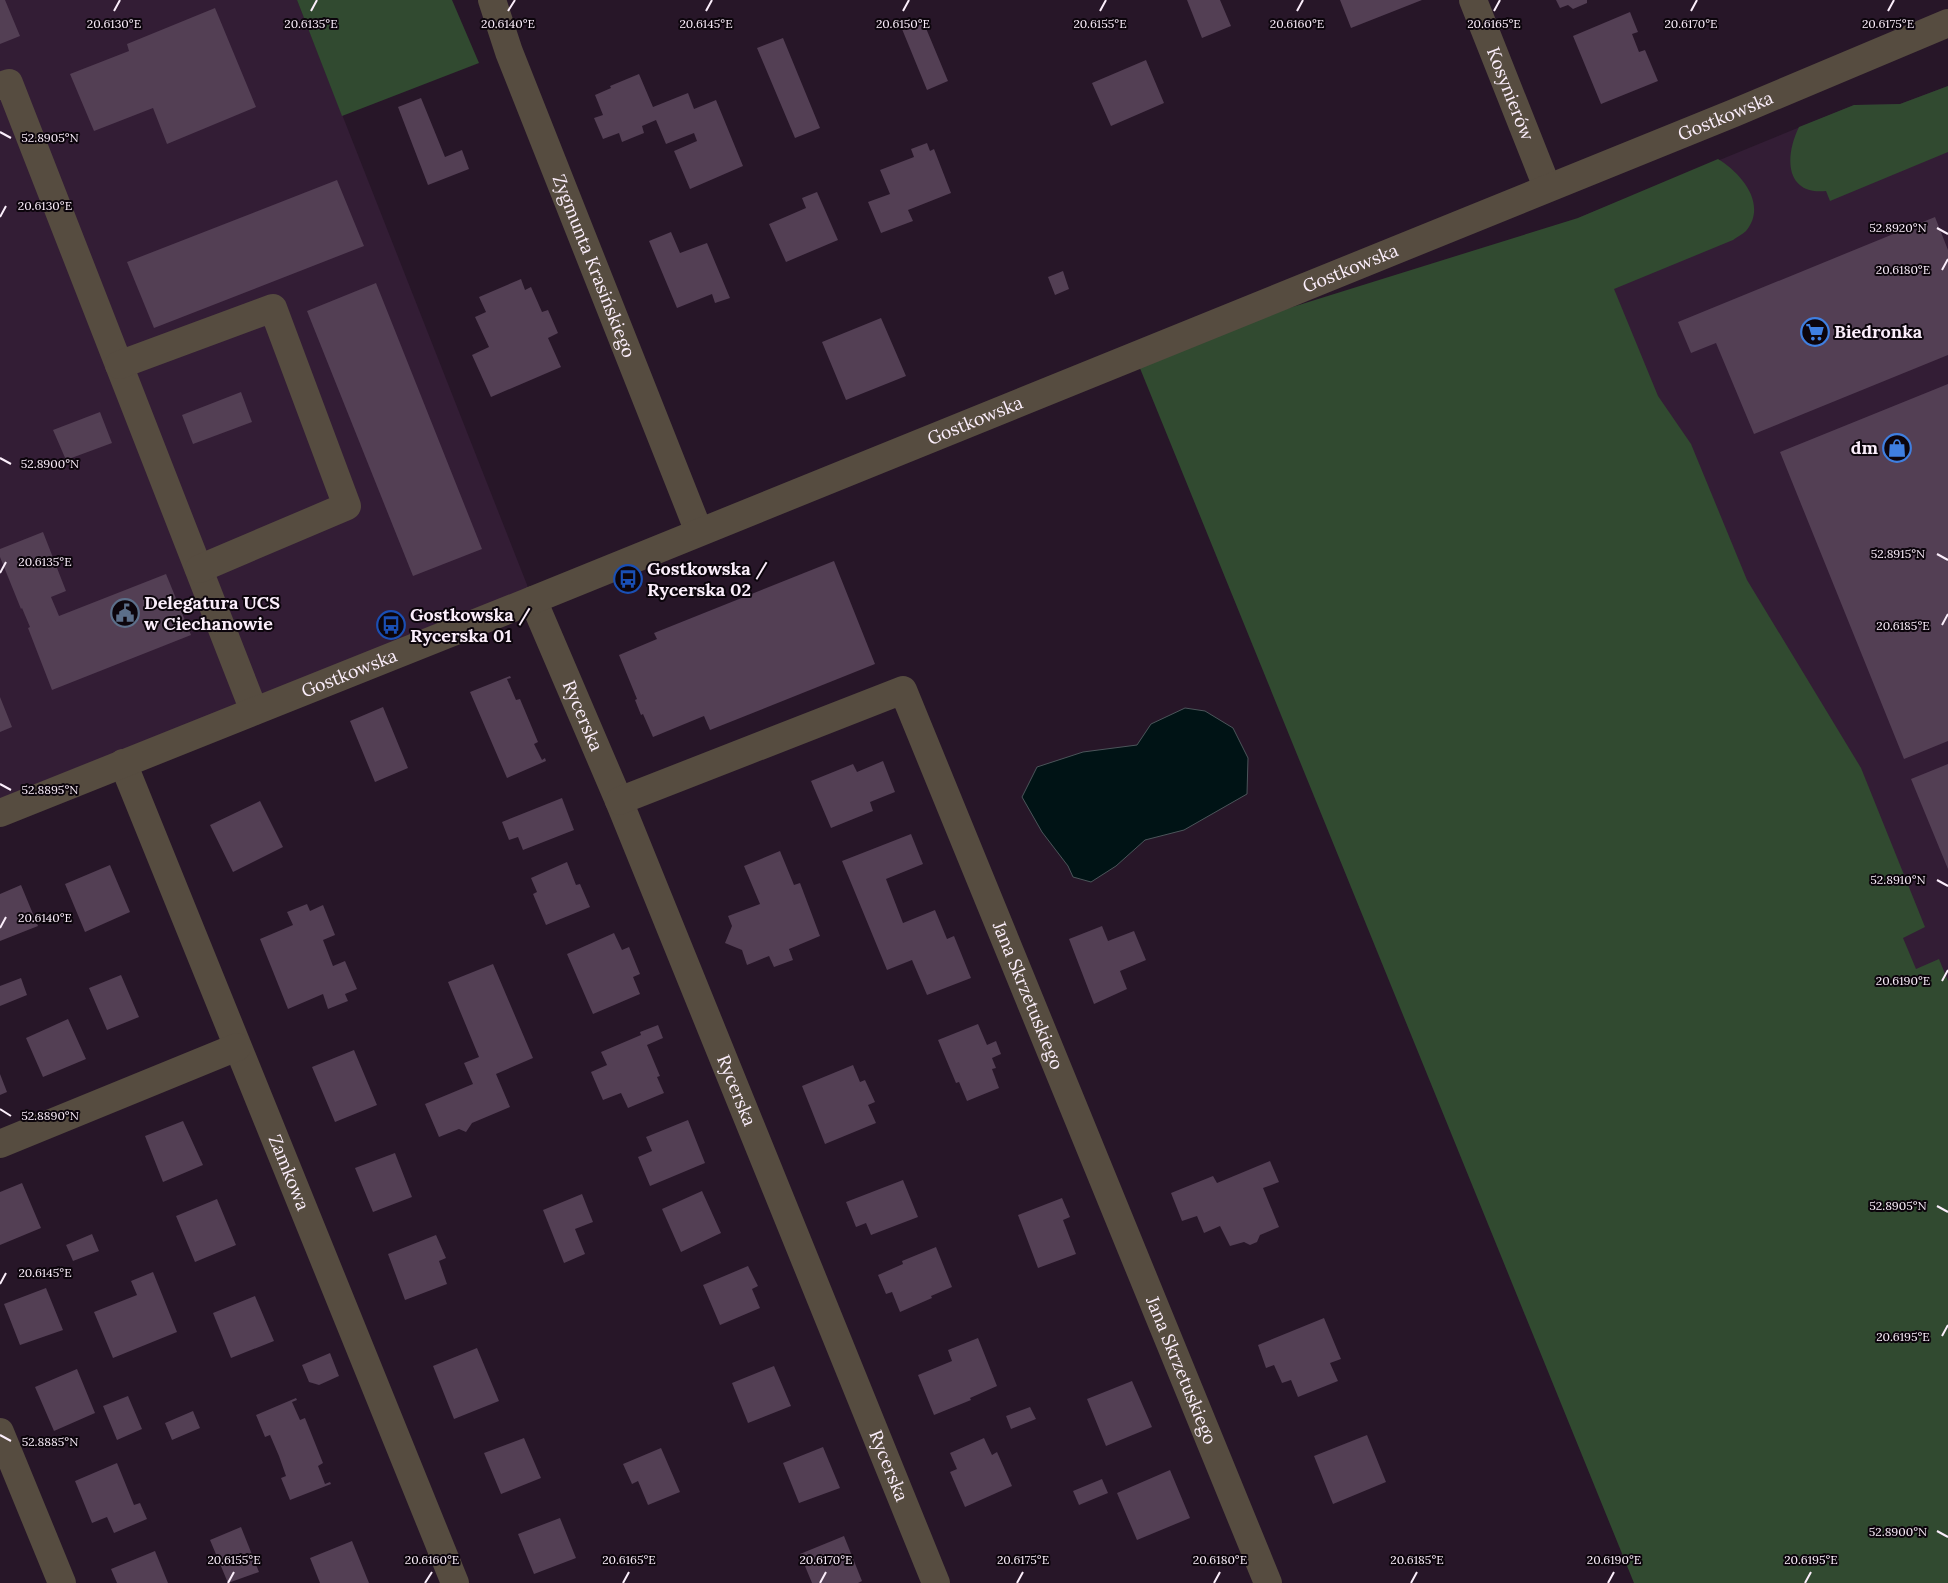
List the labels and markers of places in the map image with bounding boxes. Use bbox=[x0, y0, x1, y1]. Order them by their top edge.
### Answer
supermarket icon: Biedronka bbox=[1800, 317, 1830, 347]
place label: Biedronka bbox=[1834, 320, 1923, 343]
shop icon: dm bbox=[1882, 433, 1912, 463]
place label: dm bbox=[1851, 436, 1878, 459]
place label: Gostkowska / Rycerska 02 bbox=[647, 557, 768, 601]
bus stop icon: Gostkowska / Rycerska 02 bbox=[613, 564, 643, 594]
place label: Delegatura UCS w Ciechanowie bbox=[144, 591, 280, 635]
public building icon: Delegatura UCS w Ciechanowie bbox=[110, 598, 140, 628]
place label: Gostkowska / Rycerska 01 bbox=[410, 603, 531, 647]
bus stop icon: Gostkowska / Rycerska 01 bbox=[376, 610, 406, 640]

